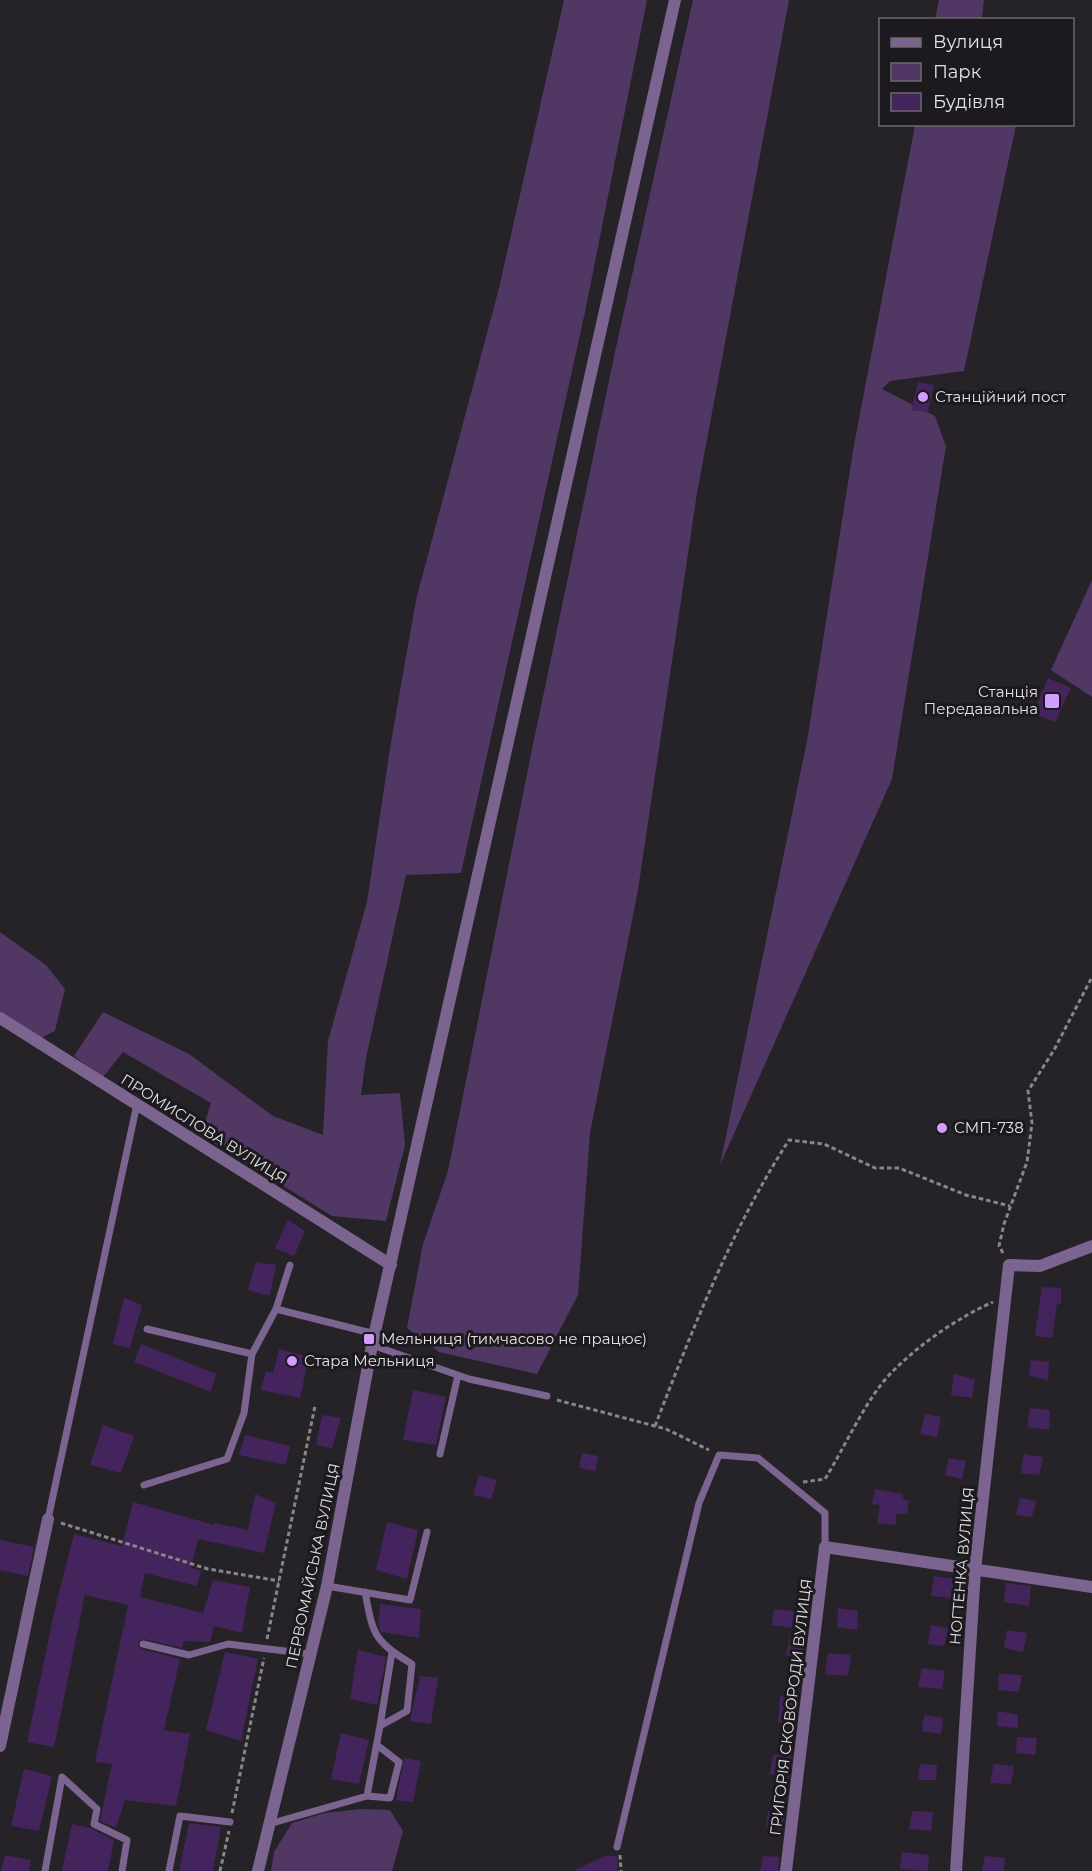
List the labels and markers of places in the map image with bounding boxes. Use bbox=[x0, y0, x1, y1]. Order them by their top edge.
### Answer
place label: Станційний пост bbox=[935, 387, 1067, 406]
marker: Станційний пост bbox=[916, 390, 930, 404]
place label: Станція Передавальна bbox=[924, 682, 1038, 718]
marker: Станція Передавальна bbox=[1043, 692, 1061, 710]
place label: СМП-738 bbox=[954, 1118, 1024, 1137]
marker: СМП-738 bbox=[935, 1121, 949, 1135]
place label: Мельниця (тимчасово не працює) bbox=[381, 1329, 647, 1348]
marker: Мельниця (тимчасово не працює) bbox=[362, 1332, 376, 1346]
place label: Стара Мельниця bbox=[304, 1351, 435, 1370]
marker: Стара Мельниця bbox=[285, 1354, 299, 1368]

